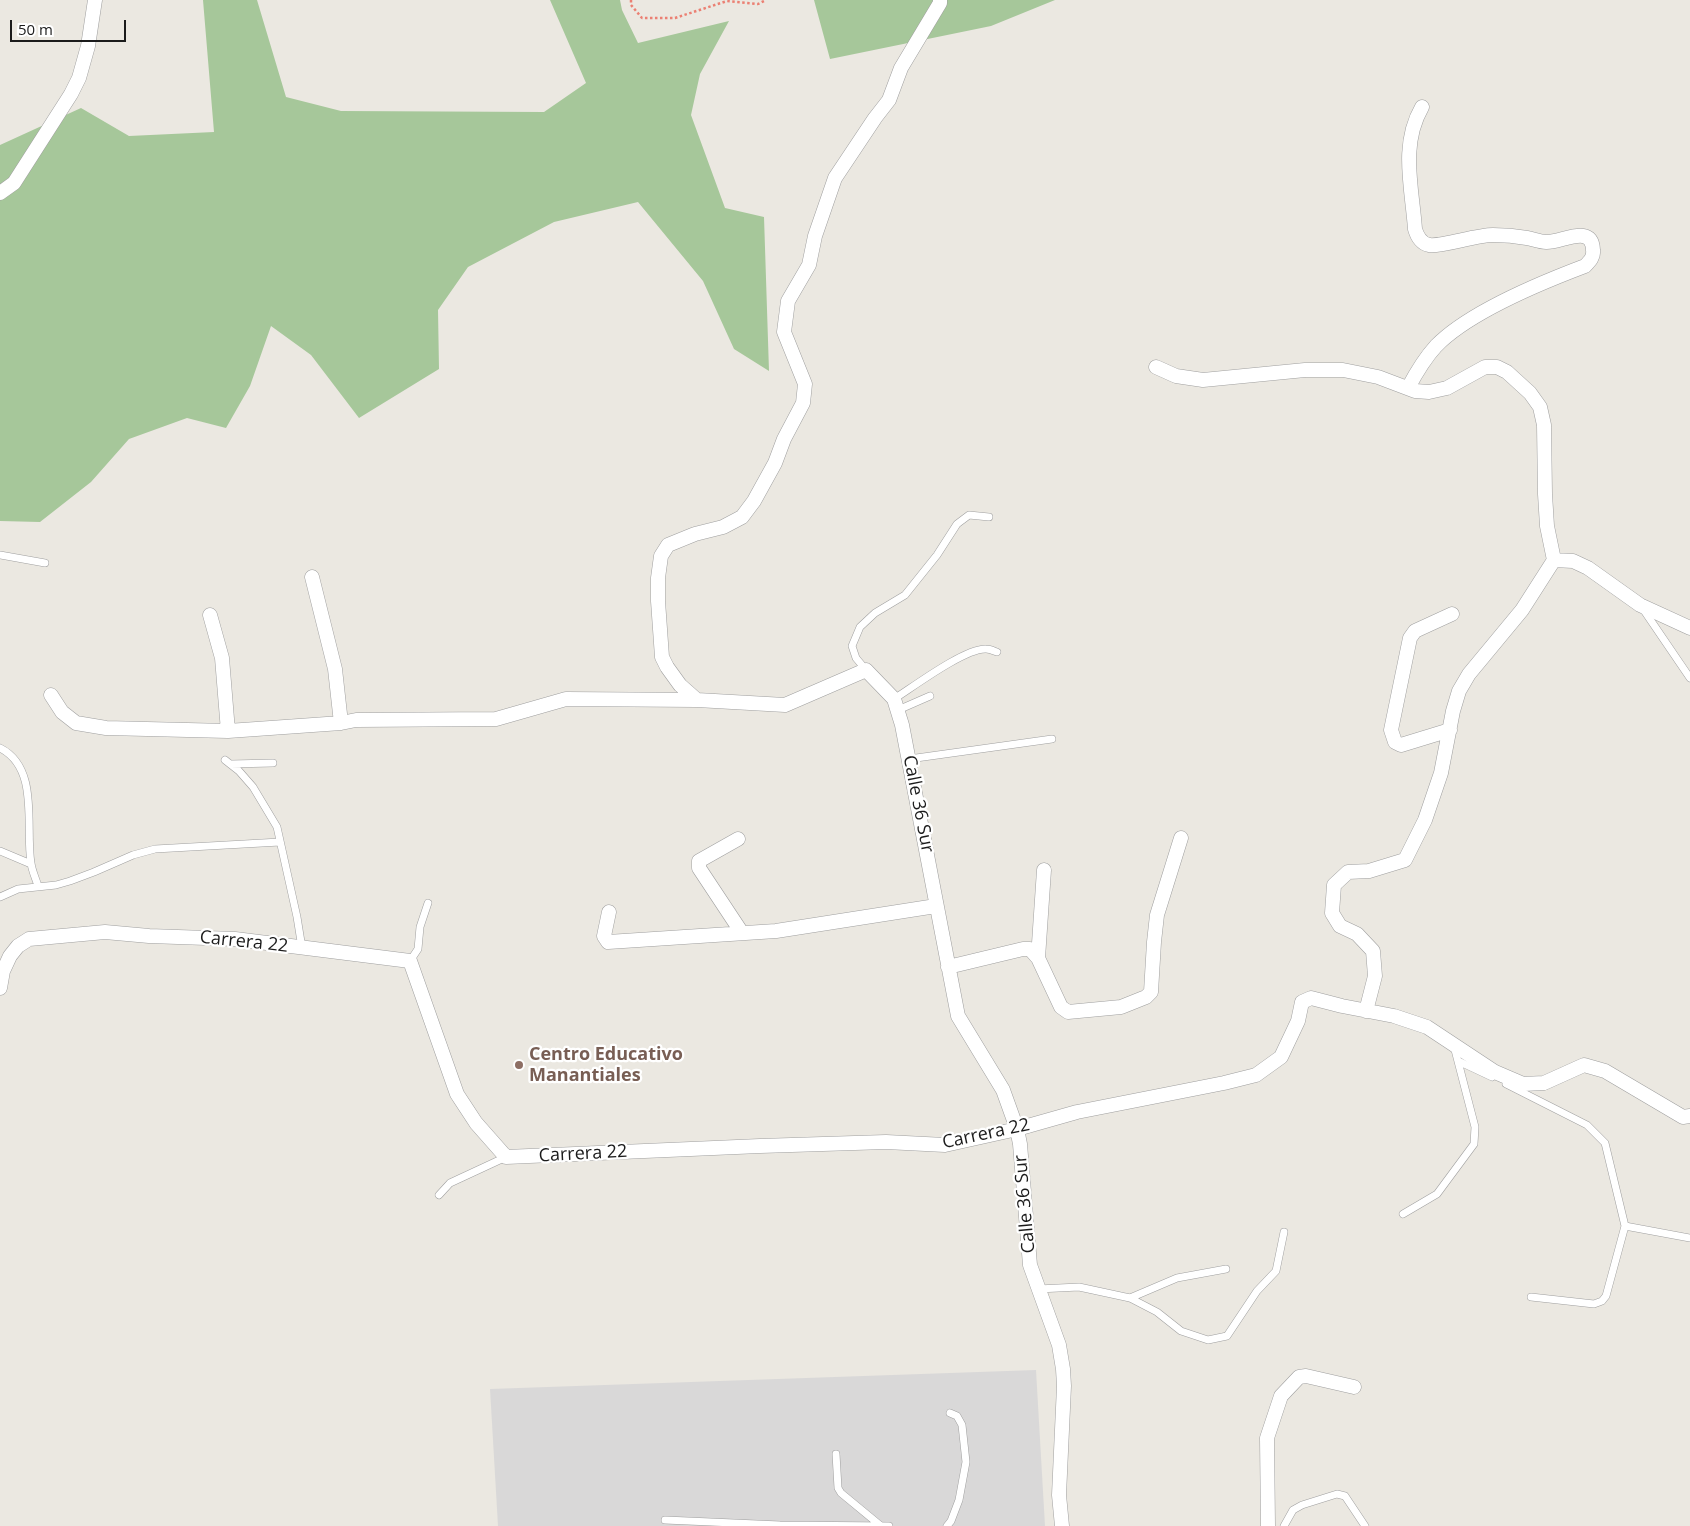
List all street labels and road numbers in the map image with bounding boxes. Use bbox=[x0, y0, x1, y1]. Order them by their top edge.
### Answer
street label: Calle 36 Sur bbox=[898, 753, 938, 855]
street label: Carrera 22 bbox=[199, 927, 289, 957]
street label: Carrera 22 bbox=[940, 1114, 1032, 1154]
street label: Carrera 22 bbox=[538, 1141, 628, 1167]
street label: Calle 36 Sur bbox=[1010, 1154, 1040, 1254]

